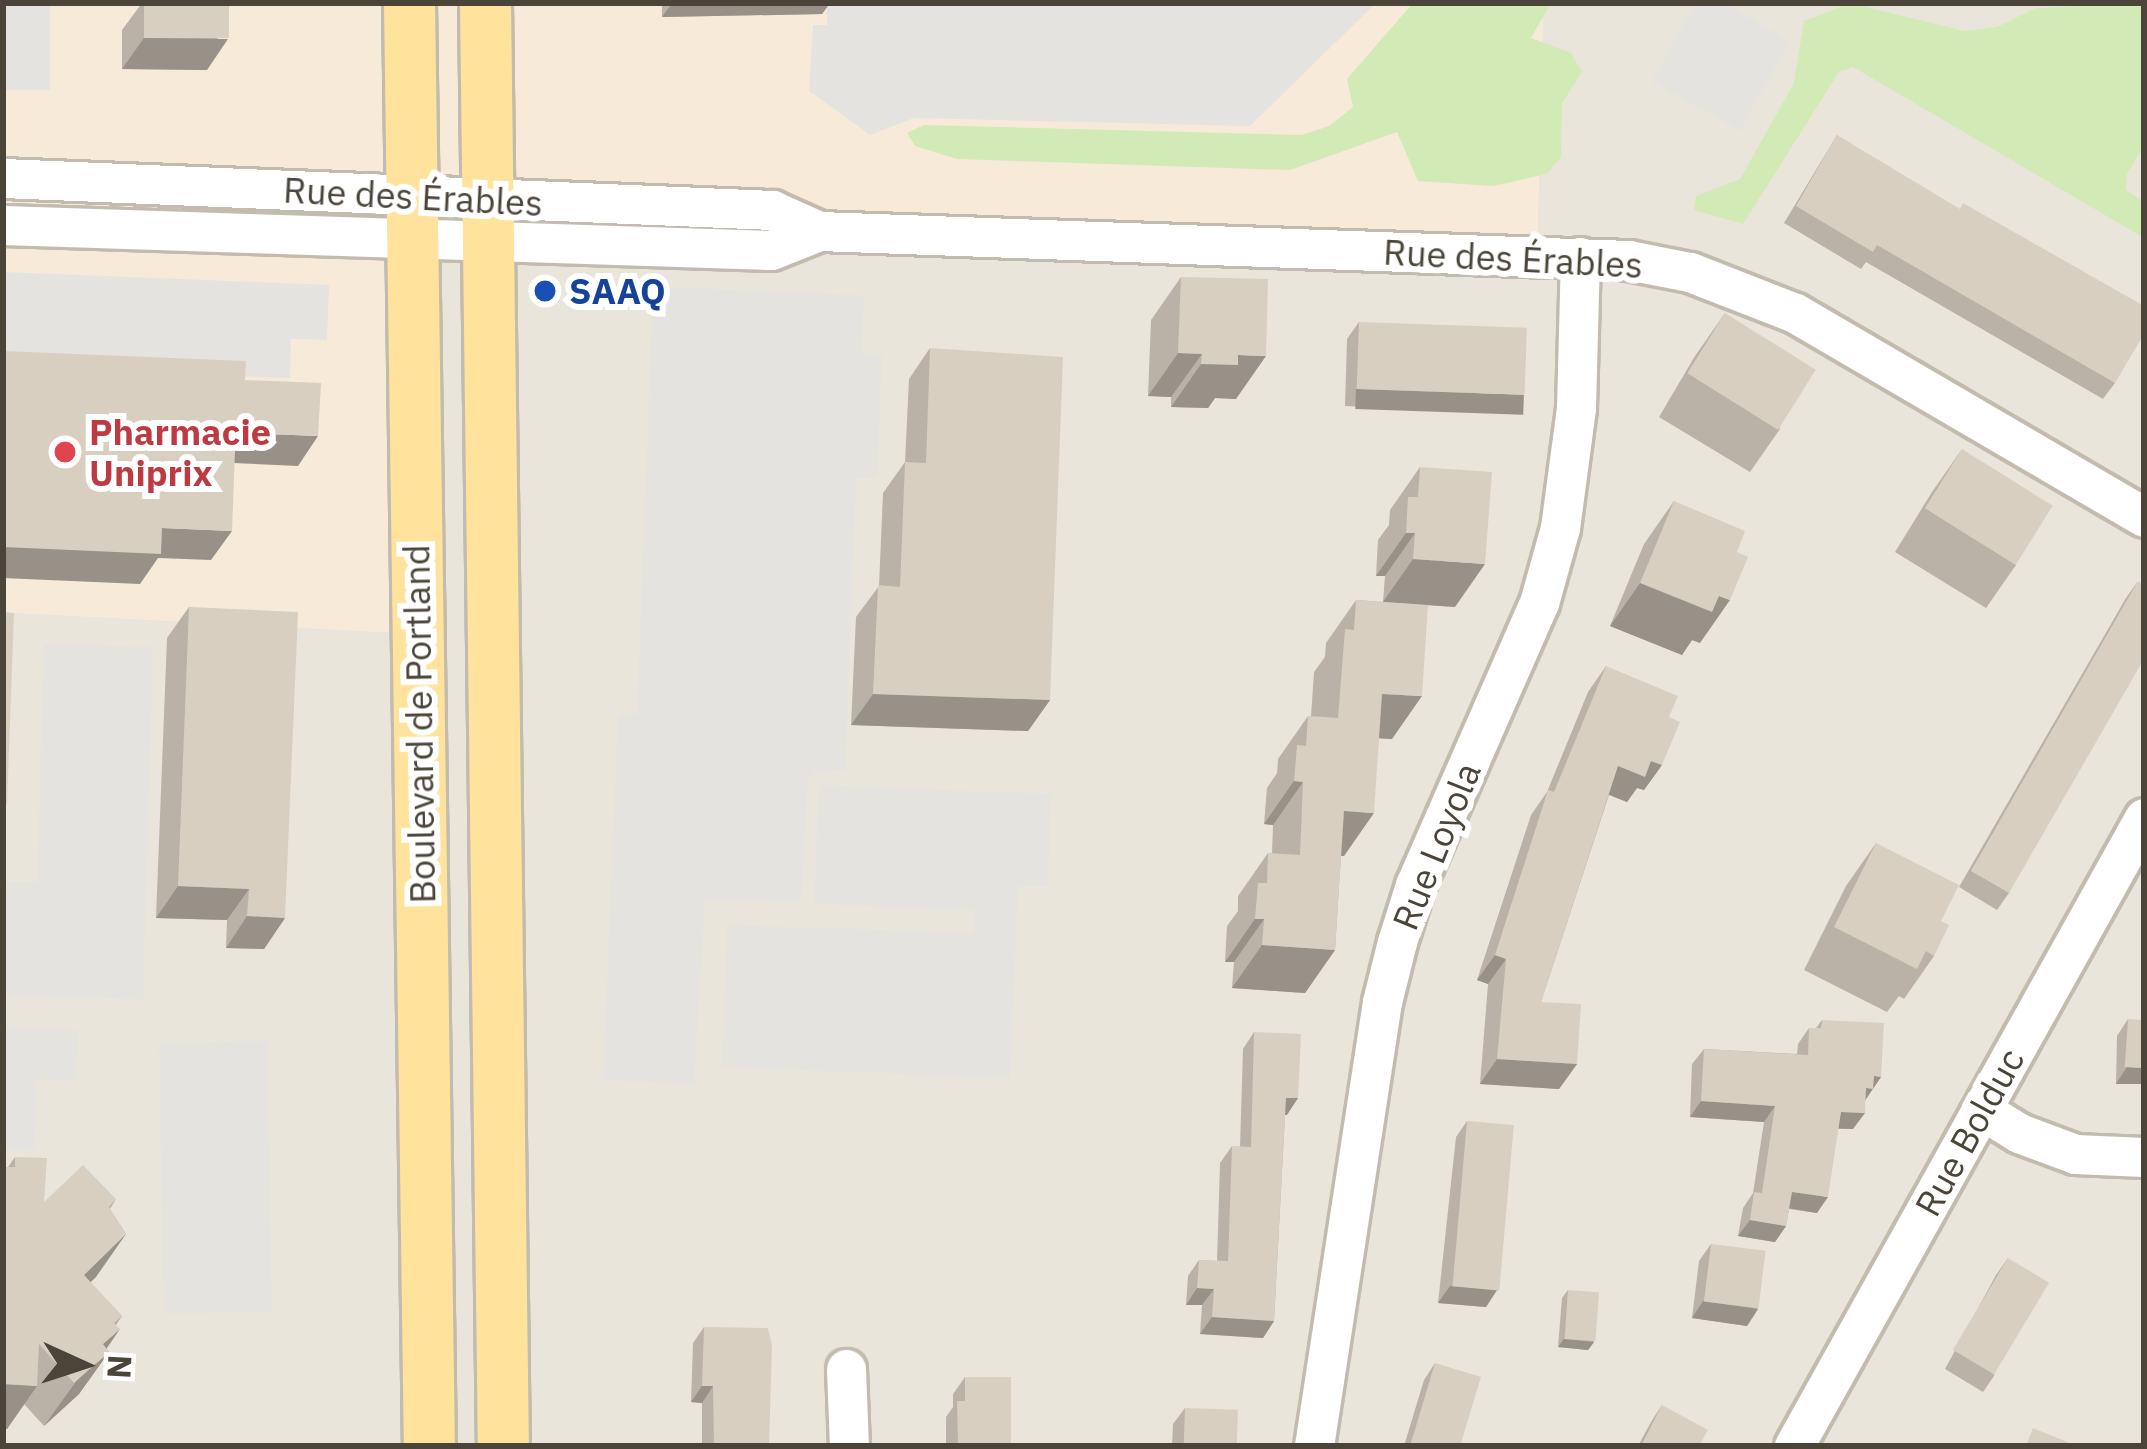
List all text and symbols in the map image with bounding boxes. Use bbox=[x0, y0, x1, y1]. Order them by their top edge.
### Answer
street label: Rue des Érables bbox=[282, 168, 544, 224]
street label: Rue des Érables bbox=[1382, 230, 1644, 286]
place label: SAAQ bbox=[569, 269, 666, 313]
marker: SAAQ bbox=[532, 278, 558, 304]
place label: Pharmacie Uniprix bbox=[89, 409, 271, 494]
marker: Pharmacie Uniprix bbox=[52, 439, 78, 465]
street label: Boulevard de Portland bbox=[394, 544, 444, 904]
street label: Rue Loyola bbox=[1383, 756, 1489, 936]
street label: Rue Bolduc bbox=[1905, 1041, 2033, 1223]
north arrow bbox=[24, 1305, 144, 1425]
text: N bbox=[98, 1354, 143, 1380]

